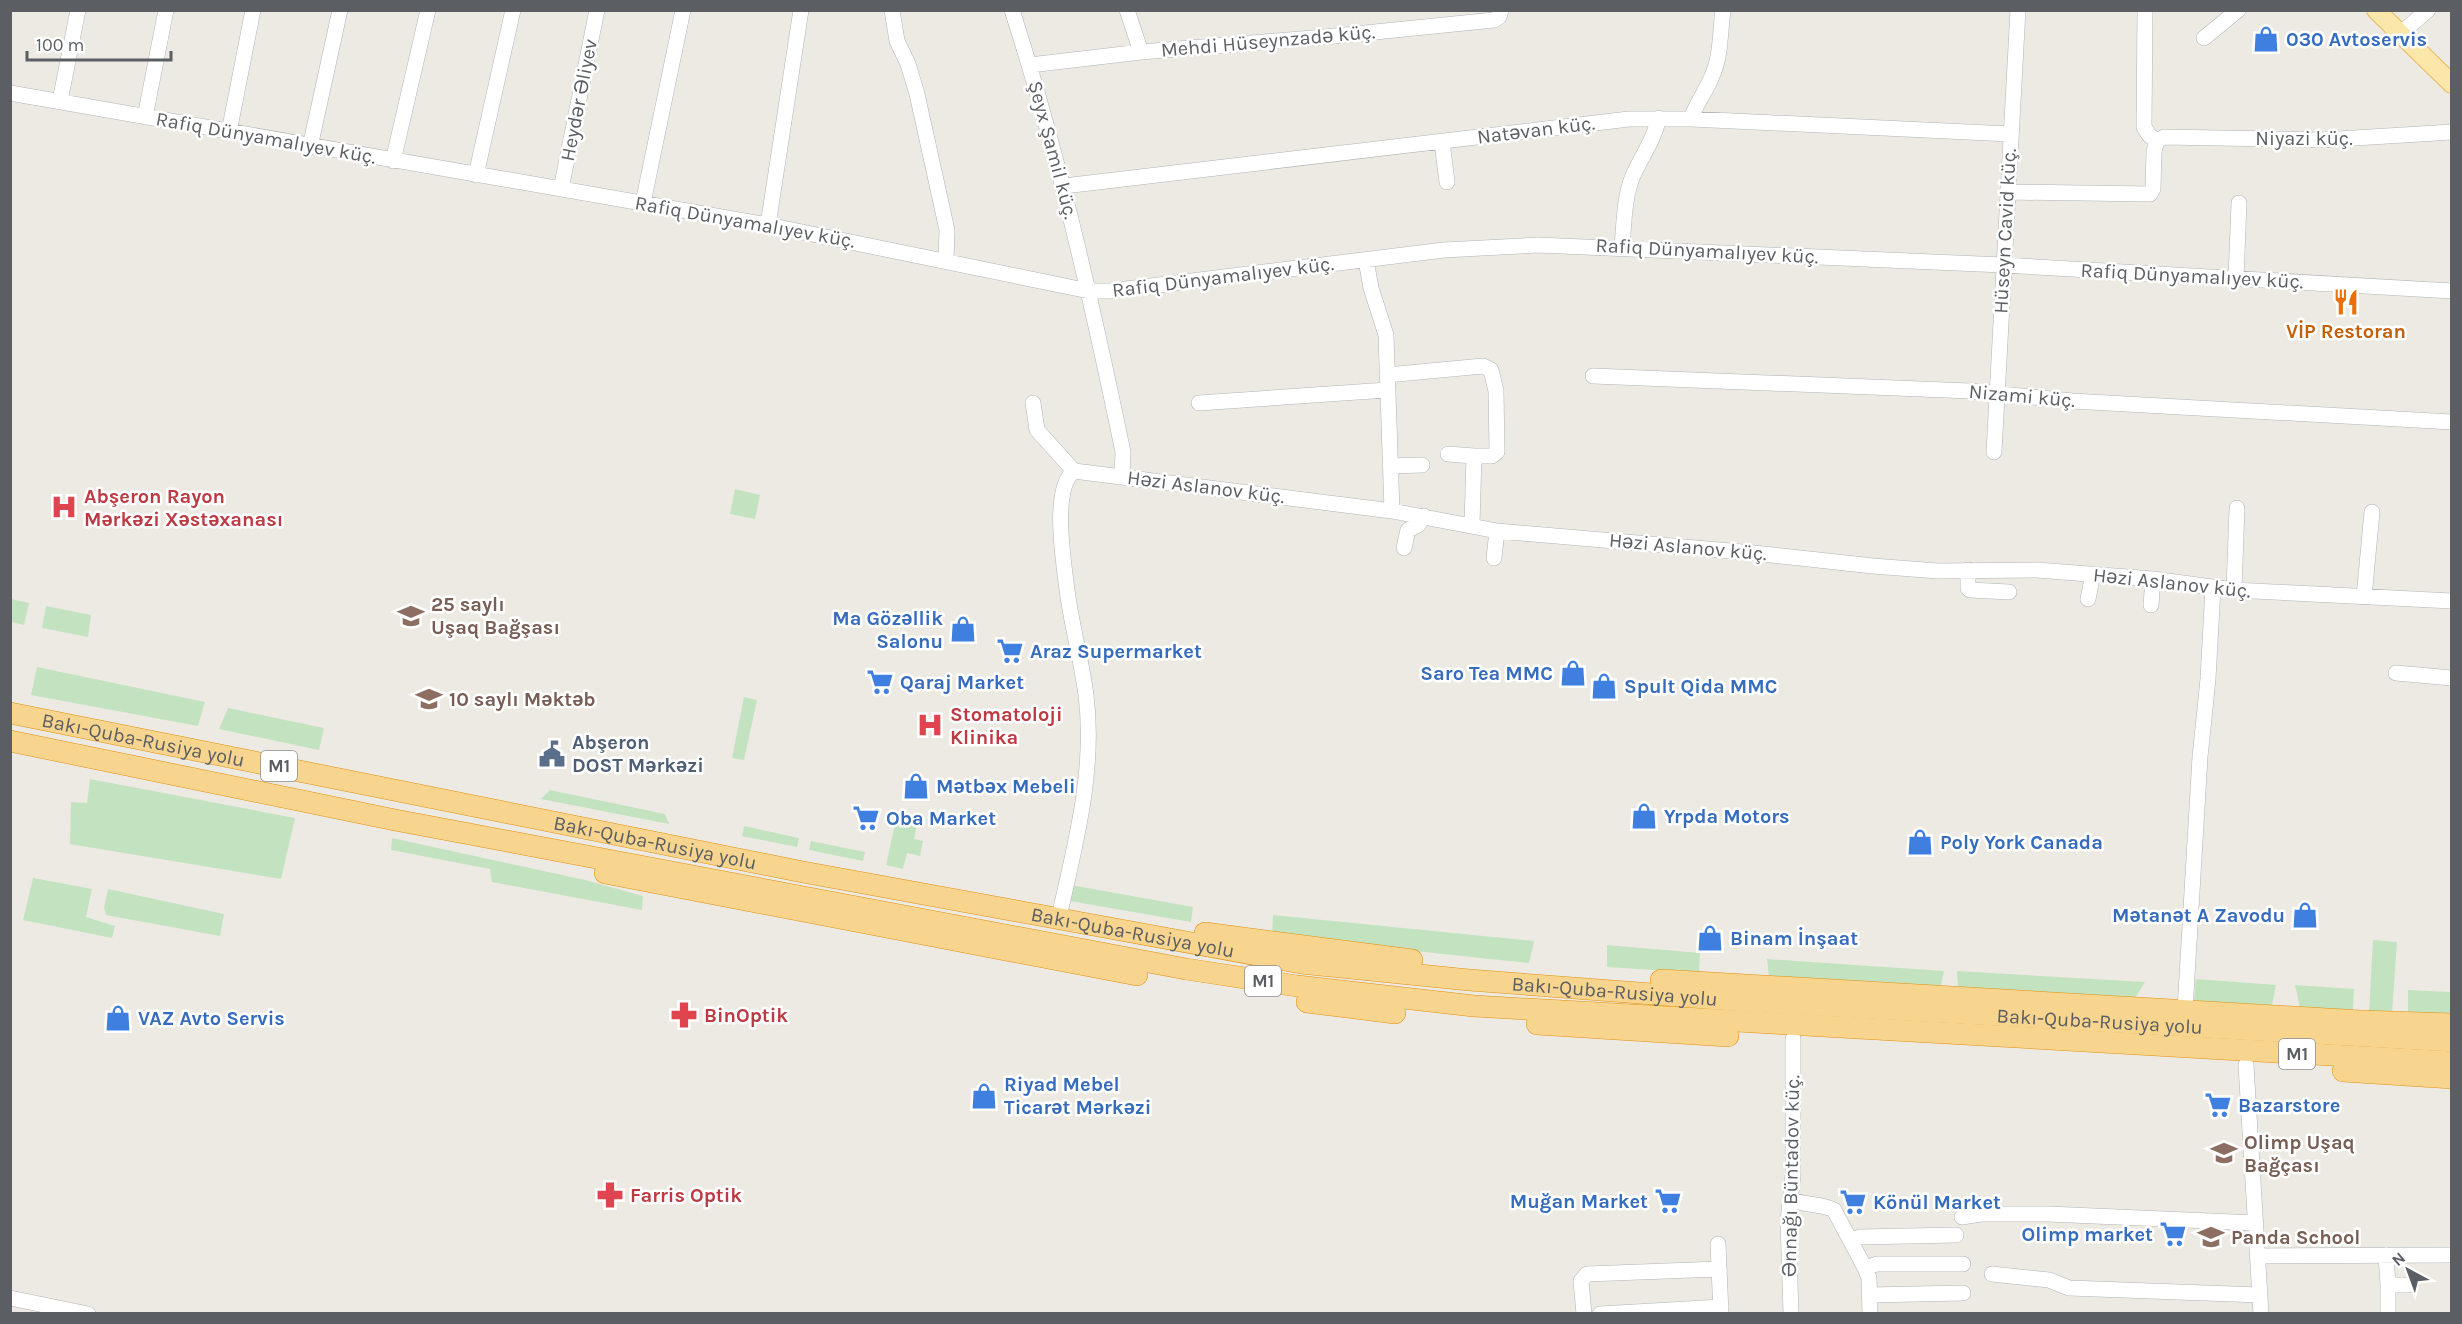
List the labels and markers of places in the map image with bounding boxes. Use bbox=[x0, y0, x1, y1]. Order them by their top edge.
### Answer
shop icon: 030 Avtoservis bbox=[2251, 24, 2281, 54]
place label: 030 Avtoservis bbox=[2286, 28, 2427, 51]
restaurant icon: VİP Restoran bbox=[2331, 287, 2361, 317]
place label: VİP Restoran bbox=[2286, 320, 2406, 343]
place label: Abşeron Rayon Mərkəzi Xəstəxanası bbox=[84, 485, 283, 531]
hospital icon: Abşeron Rayon Mərkəzi Xəstəxanası bbox=[49, 492, 79, 522]
place label: 25 saylı Uşaq Bağşası bbox=[431, 593, 560, 639]
school or university icon: 25 saylı Uşaq Bağşası bbox=[396, 601, 426, 631]
place label: Ma Gözəllik Salonu bbox=[832, 607, 943, 653]
shop icon: Ma Gözəllik Salonu bbox=[948, 614, 978, 644]
supermarket icon: Araz Supermarket bbox=[995, 636, 1025, 666]
place label: Araz Supermarket bbox=[1030, 640, 1202, 663]
shop icon: Saro Tea MMC bbox=[1558, 658, 1588, 688]
place label: Saro Tea MMC bbox=[1420, 662, 1553, 685]
supermarket icon: Qaraj Market bbox=[865, 667, 895, 697]
place label: Qaraj Market bbox=[900, 671, 1024, 694]
shop icon: Spult Qida MMC bbox=[1589, 671, 1619, 701]
place label: Spult Qida MMC bbox=[1624, 675, 1778, 698]
school or university icon: 10 saylı Məktəb bbox=[414, 684, 444, 714]
place label: 10 saylı Məktəb bbox=[449, 688, 596, 711]
place label: Stomatoloji Klinika bbox=[950, 703, 1063, 749]
hospital icon: Stomatoloji Klinika bbox=[915, 710, 945, 740]
place label: Abşeron DOST Mərkəzi bbox=[572, 731, 704, 777]
public building icon: Abşeron DOST Mərkəzi bbox=[537, 739, 567, 769]
shop icon: Mətbəx Mebeli bbox=[901, 771, 931, 801]
place label: Mətbəx Mebeli bbox=[936, 775, 1076, 798]
shop icon: Yrpda Motors bbox=[1629, 801, 1659, 831]
supermarket icon: Oba Market bbox=[851, 803, 881, 833]
place label: Yrpda Motors bbox=[1664, 805, 1790, 828]
place label: Oba Market bbox=[886, 807, 996, 830]
shop icon: Poly York Canada bbox=[1905, 827, 1935, 857]
place label: Poly York Canada bbox=[1940, 831, 2103, 854]
shop icon: Mətanət A Zavodu bbox=[2290, 900, 2320, 930]
place label: Mətanət A Zavodu bbox=[2112, 904, 2285, 927]
shop icon: Binam İnşaat bbox=[1695, 923, 1725, 953]
place label: Binam İnşaat bbox=[1730, 927, 1858, 950]
pharmacy icon: BinOptik bbox=[669, 1000, 699, 1030]
shop icon: VAZ Avto Servis bbox=[103, 1003, 133, 1033]
place label: BinOptik bbox=[704, 1004, 788, 1027]
place label: VAZ Avto Servis bbox=[138, 1007, 285, 1030]
place label: Riyad Mebel Ticarət Mərkəzi bbox=[1004, 1073, 1151, 1119]
shop icon: Riyad Mebel Ticarət Mərkəzi bbox=[969, 1081, 999, 1111]
supermarket icon: Bazarstore bbox=[2203, 1090, 2233, 1120]
place label: Bazarstore bbox=[2238, 1094, 2340, 1117]
place label: Olimp Uşaq Bağçası bbox=[2244, 1131, 2355, 1177]
school or university icon: Olimp Uşaq Bağçası bbox=[2209, 1138, 2239, 1168]
pharmacy icon: Farris Optik bbox=[595, 1180, 625, 1210]
place label: Farris Optik bbox=[630, 1184, 742, 1207]
supermarket icon: Muğan Market bbox=[1653, 1186, 1683, 1216]
supermarket icon: Könül Market bbox=[1838, 1187, 1868, 1217]
place label: Muğan Market bbox=[1510, 1190, 1648, 1213]
place label: Könül Market bbox=[1873, 1191, 2001, 1214]
supermarket icon: Olimp market bbox=[2158, 1219, 2188, 1249]
school or university icon: Panda School bbox=[2196, 1222, 2226, 1252]
place label: Olimp market bbox=[2022, 1223, 2153, 1246]
place label: Panda School bbox=[2231, 1226, 2360, 1249]

